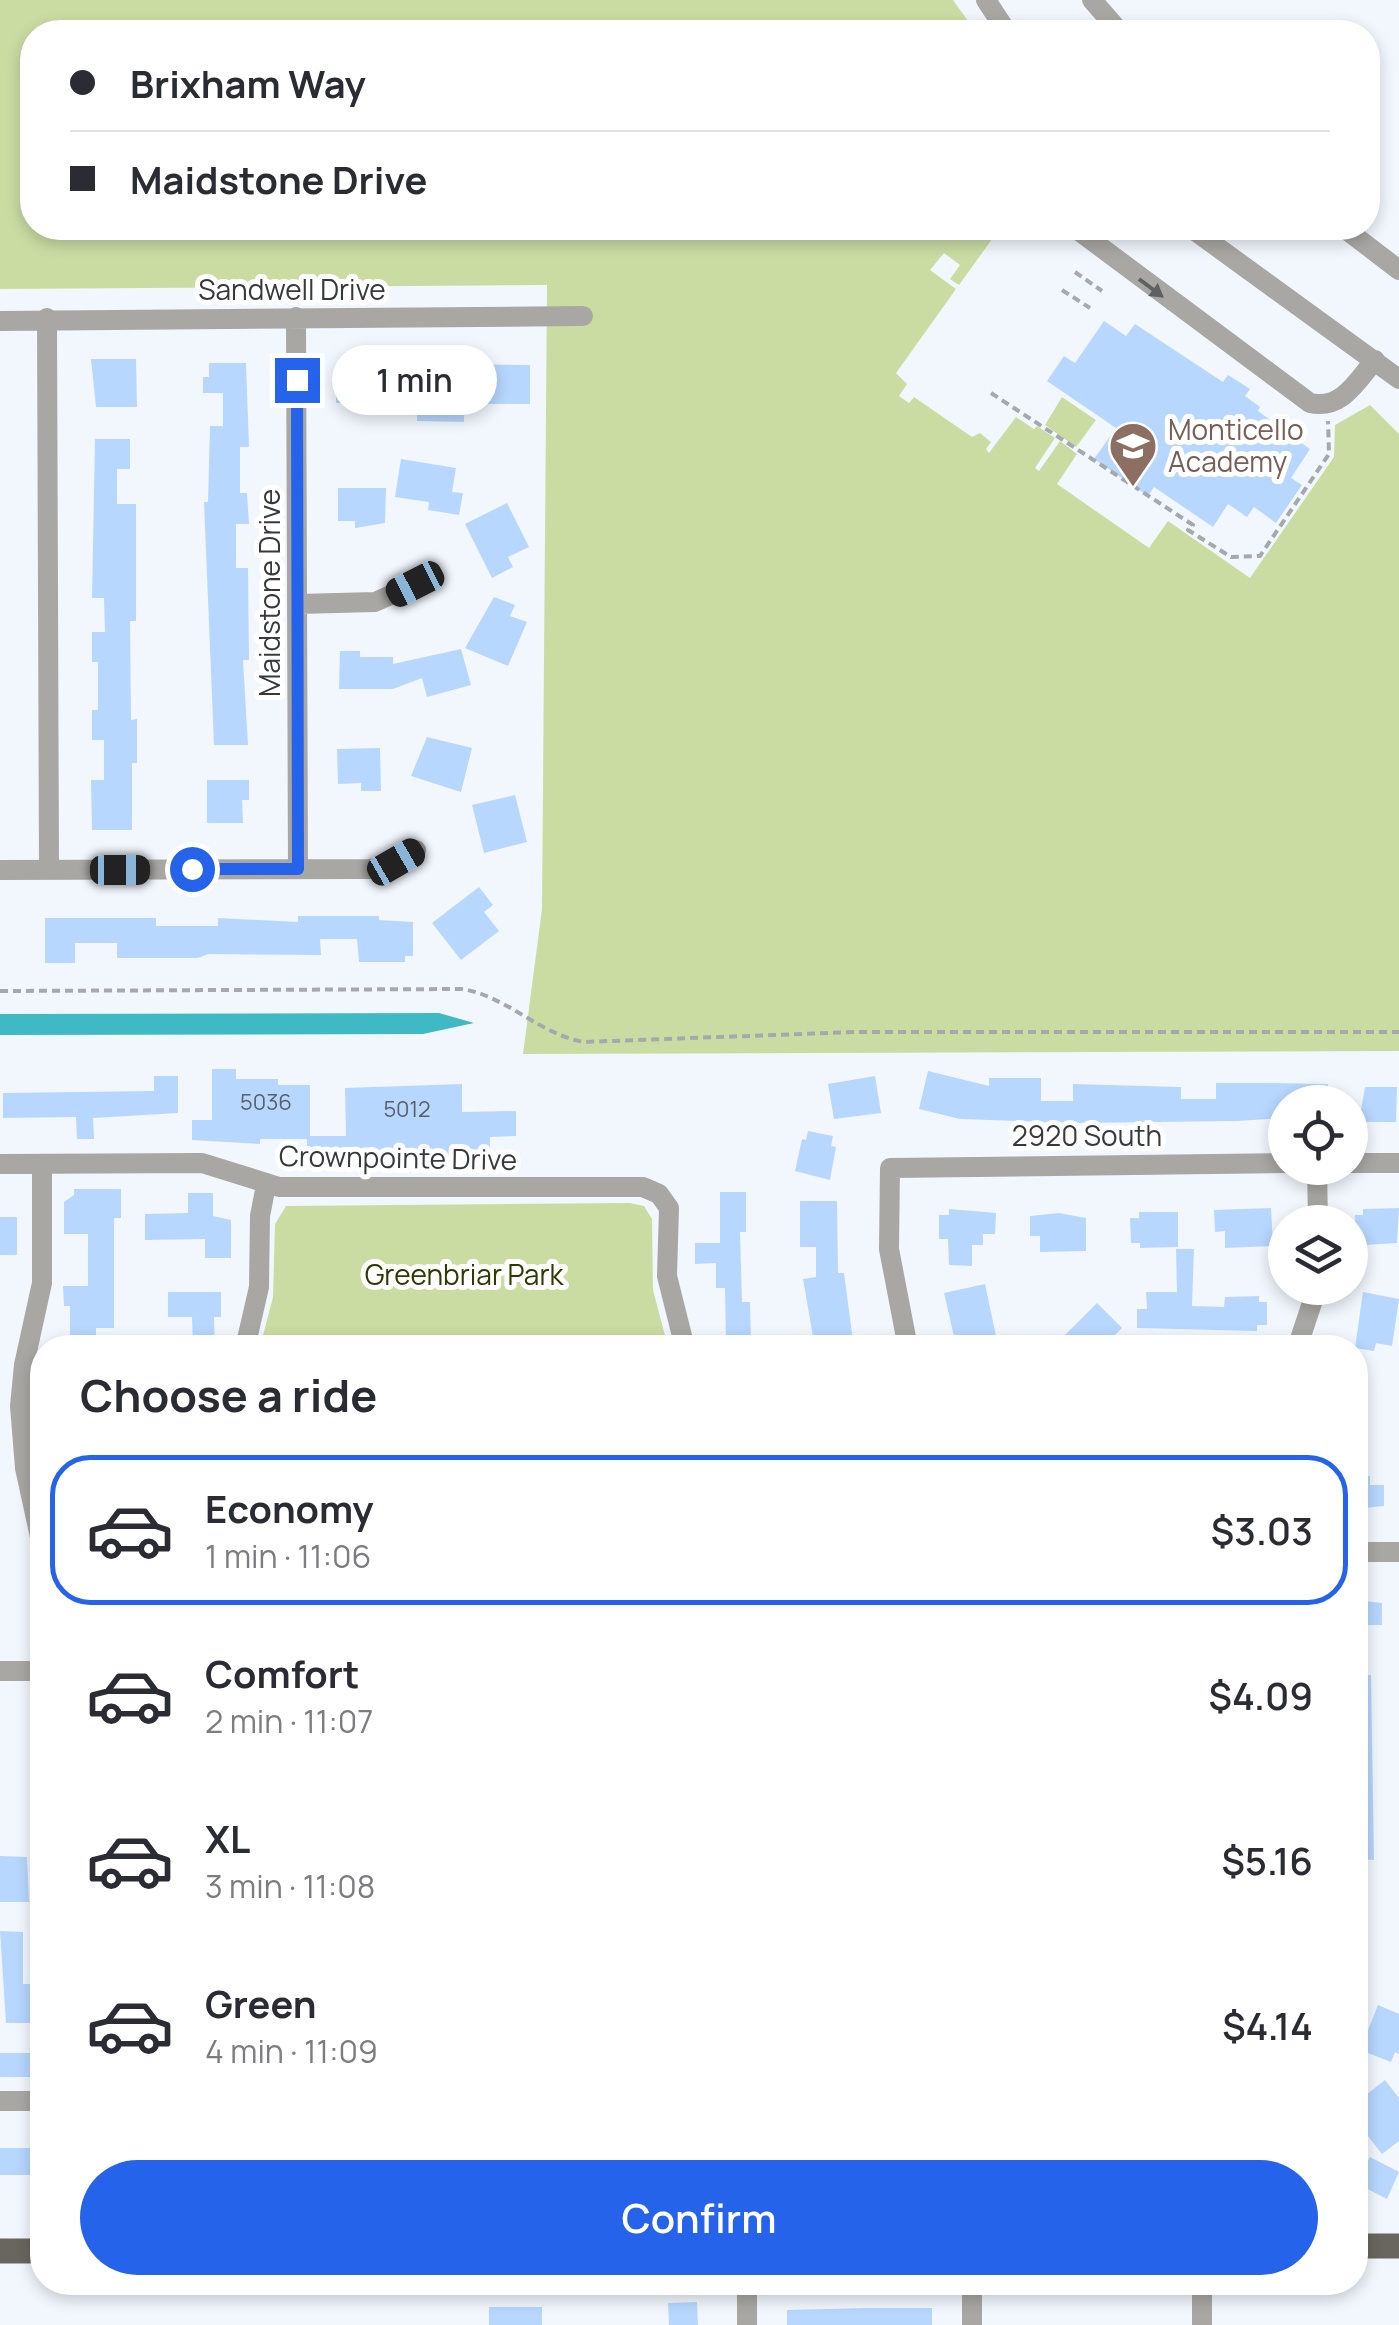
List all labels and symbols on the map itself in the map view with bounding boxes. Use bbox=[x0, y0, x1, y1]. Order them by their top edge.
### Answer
street label: Sandwell Drive bbox=[198, 270, 386, 308]
one-way arrow bbox=[1138, 278, 1164, 298]
callout: 1 min bbox=[332, 345, 497, 415]
route end bbox=[275, 358, 320, 403]
place label: Monticello Academy bbox=[1168, 410, 1304, 480]
school or university icon: Monticello Academy bbox=[1107, 420, 1159, 488]
street label: Maidstone Drive bbox=[250, 489, 288, 697]
car bbox=[381, 557, 449, 611]
car bbox=[363, 834, 429, 890]
route start bbox=[170, 847, 215, 892]
car bbox=[90, 855, 150, 885]
house number: 5036 bbox=[240, 1087, 292, 1117]
house number: 5012 bbox=[383, 1094, 431, 1124]
street label: 2920 South bbox=[1012, 1116, 1162, 1154]
street label: Crownpointe Drive bbox=[279, 1136, 518, 1178]
park label: Greenbriar Park bbox=[365, 1255, 564, 1293]

